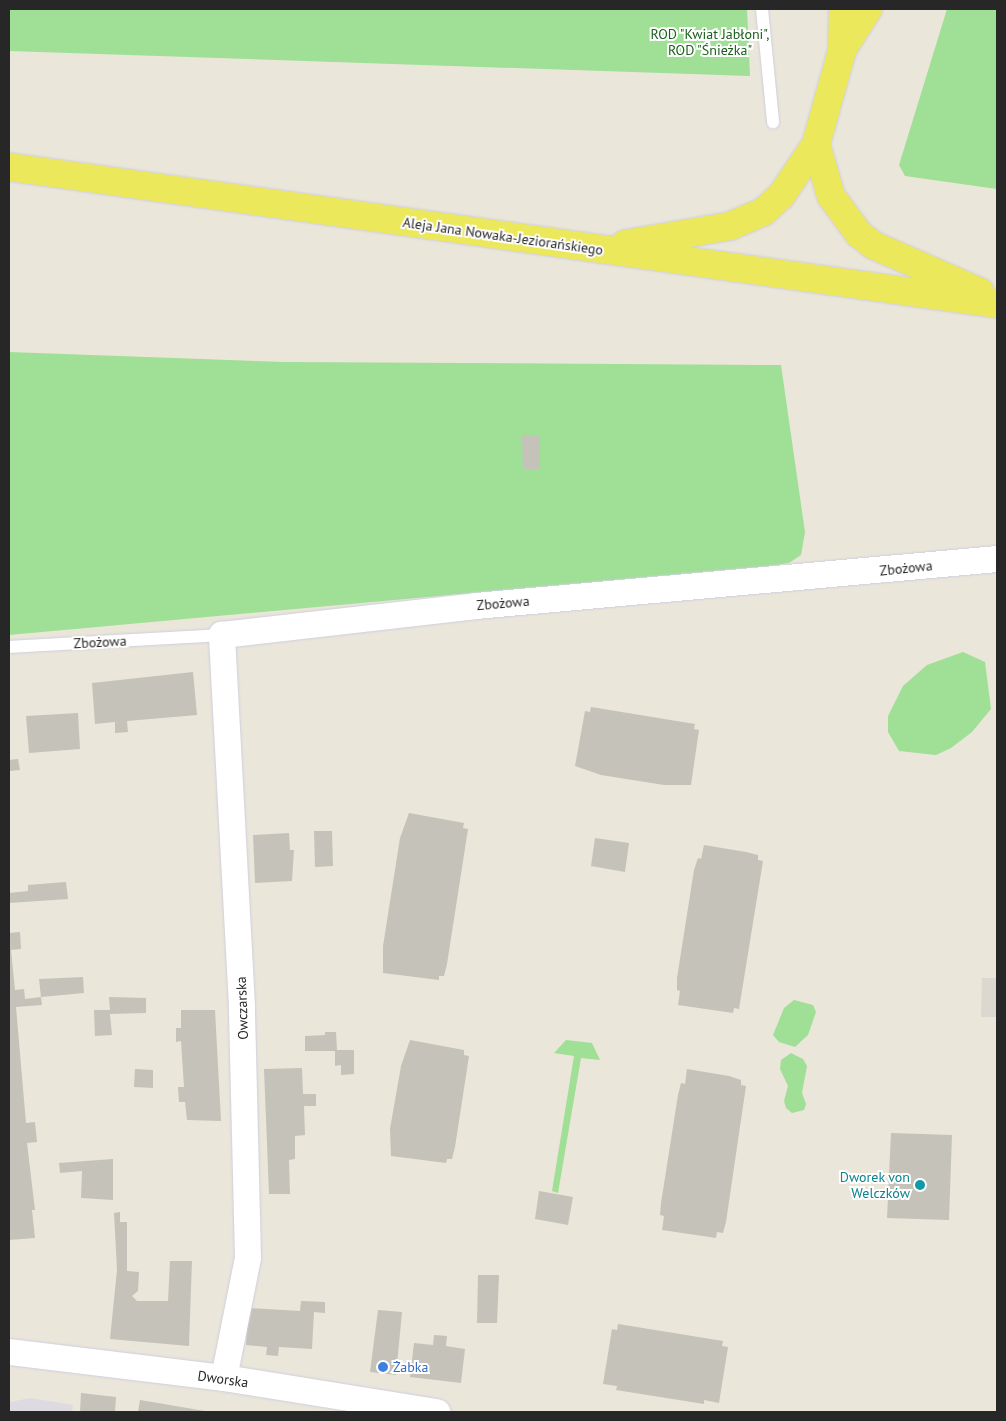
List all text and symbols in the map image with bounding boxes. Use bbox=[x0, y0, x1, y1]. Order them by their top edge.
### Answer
park label: ROD "Kwiat Jabłoni", ROD "Śnieżka" bbox=[650, 26, 770, 58]
street label: Aleja Jana Nowaka-Jeziorańskiego bbox=[402, 214, 604, 258]
street label: Zbożowa bbox=[879, 557, 933, 579]
street label: Zbożowa bbox=[476, 592, 530, 614]
street label: Zbożowa bbox=[73, 632, 127, 652]
street label: Owczarska bbox=[233, 976, 251, 1040]
place label: Dworek von Welczków bbox=[839, 1169, 910, 1202]
marker: Dworek von Welczków bbox=[914, 1179, 926, 1191]
place label: Żabka bbox=[393, 1359, 428, 1375]
marker: Żabka bbox=[377, 1361, 389, 1373]
street label: Dworska bbox=[197, 1367, 249, 1391]

